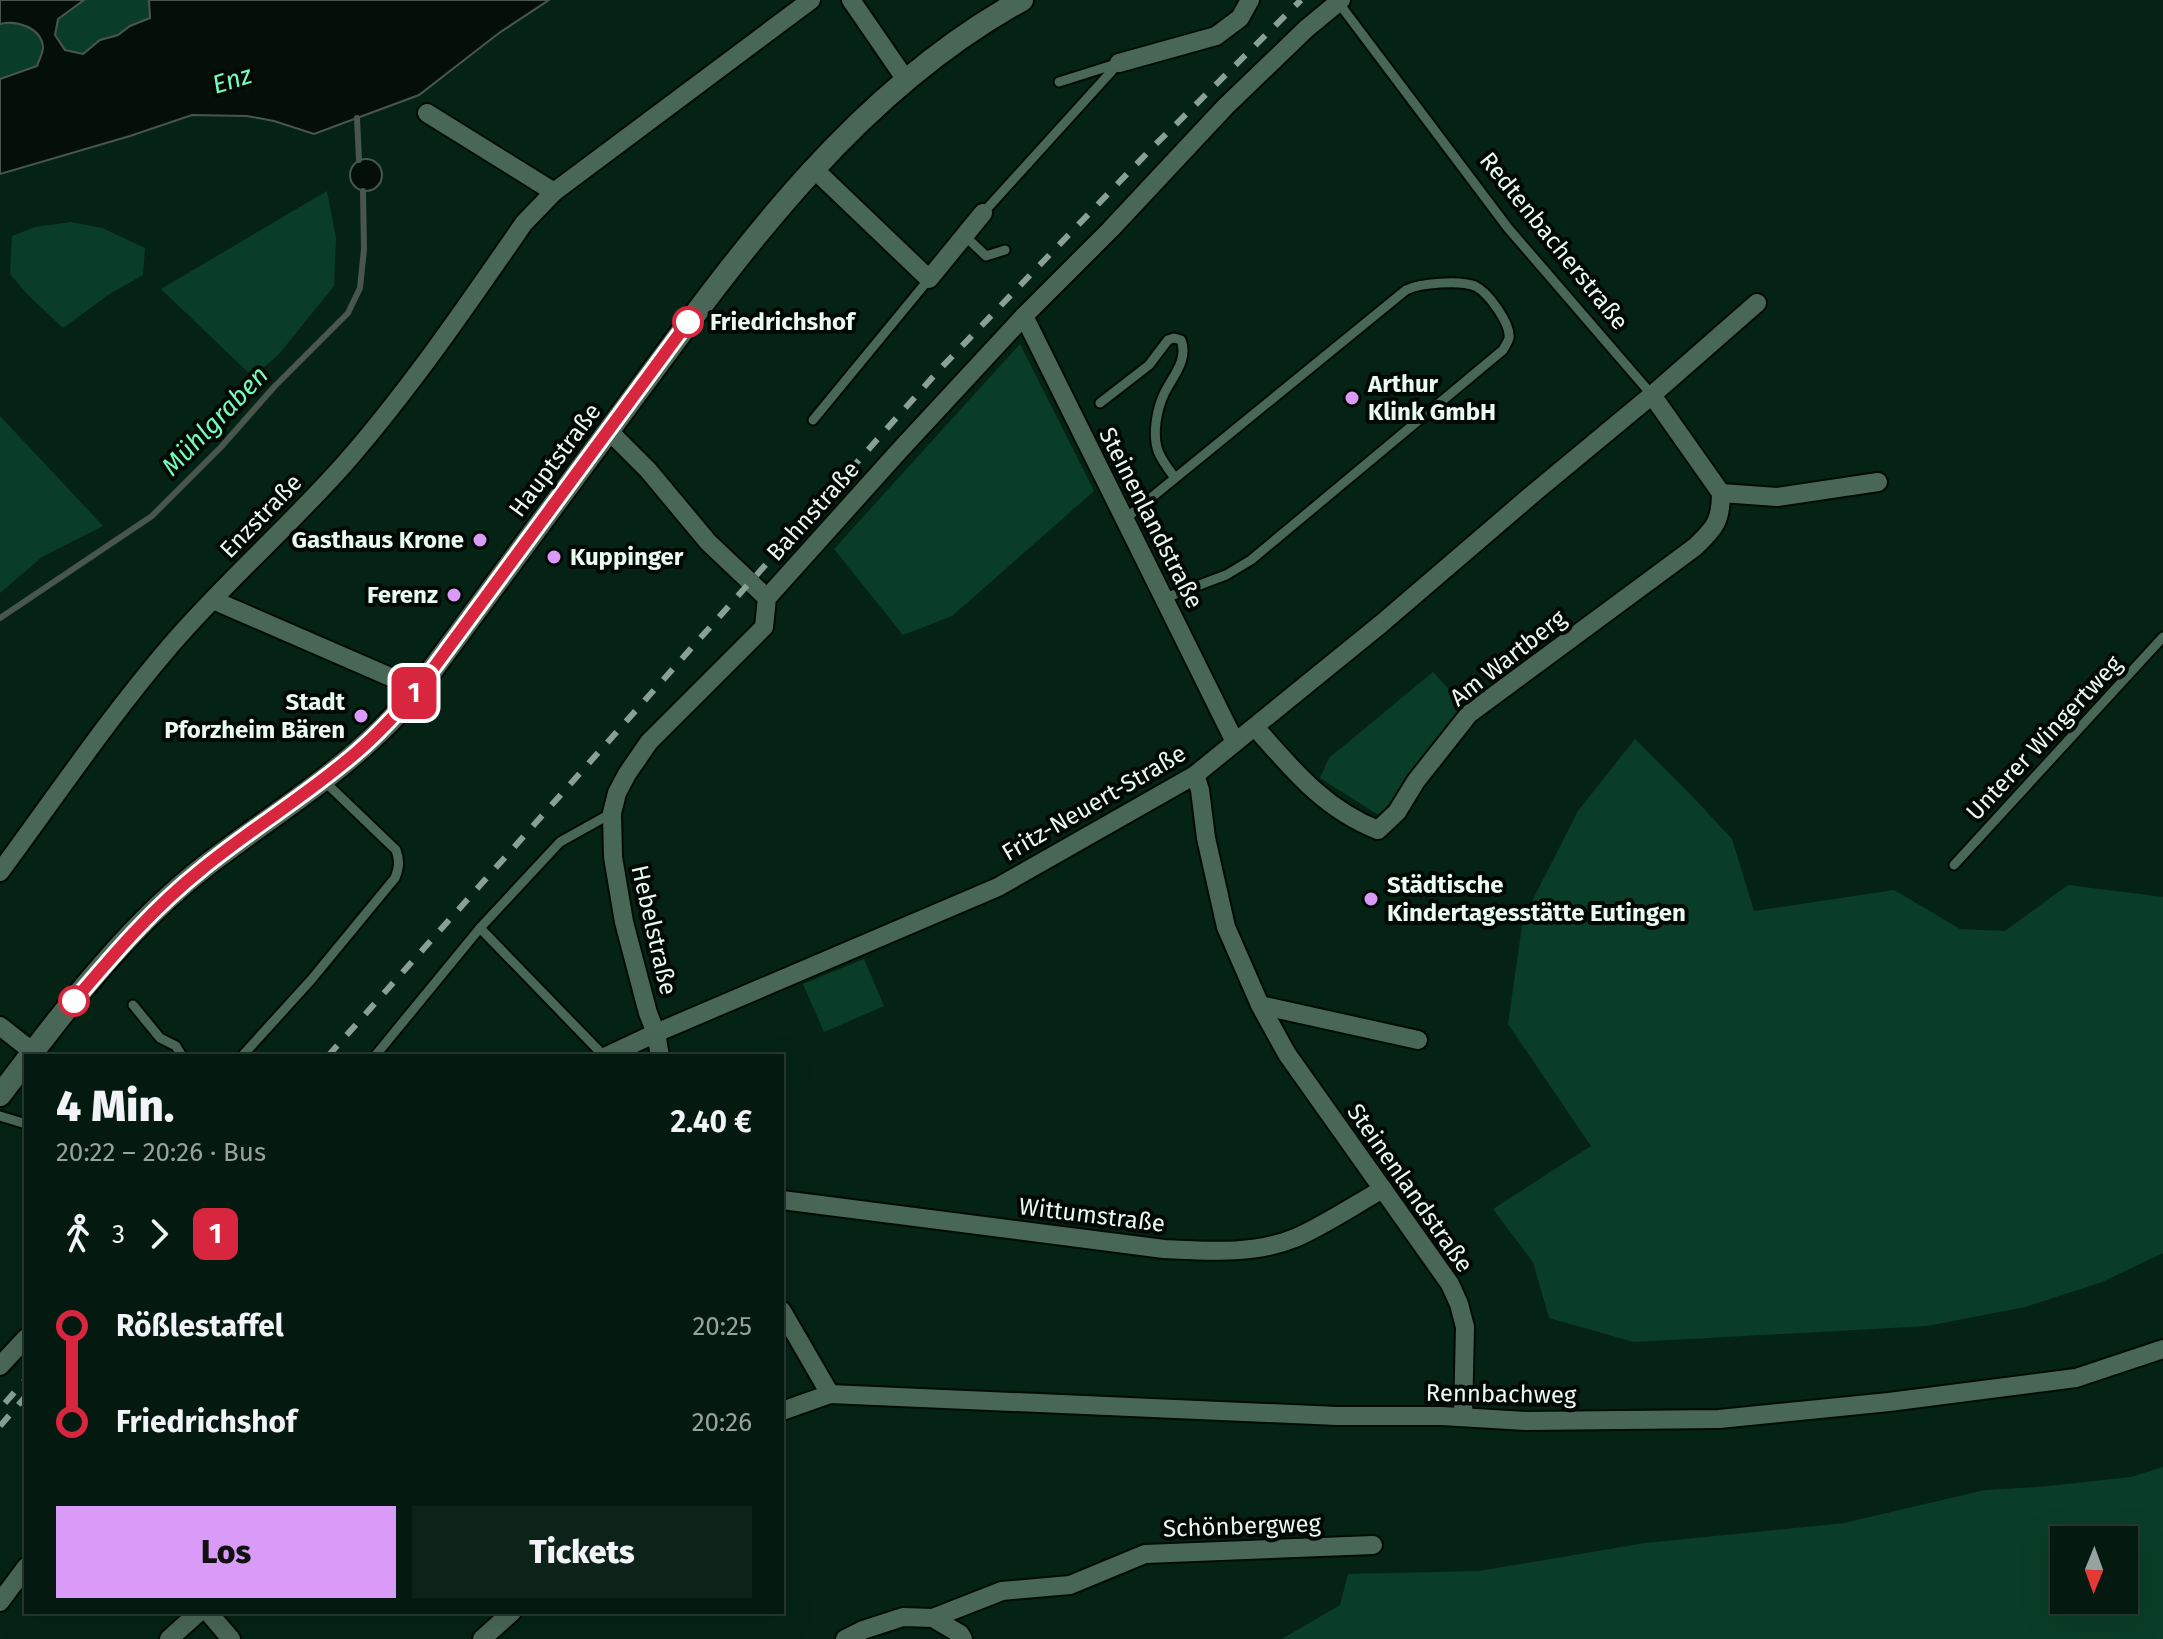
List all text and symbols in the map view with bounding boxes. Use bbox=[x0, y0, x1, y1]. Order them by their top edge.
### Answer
water label: Enz bbox=[208, 59, 256, 101]
street label: Redtenbacherstraße bbox=[1474, 147, 1634, 335]
marker: Friedrichshof bbox=[673, 307, 703, 337]
place label: Friedrichshof bbox=[710, 308, 857, 336]
water label: Mühlgraben bbox=[155, 360, 275, 482]
place label: Arthur Klink GmbH bbox=[1367, 370, 1496, 426]
marker: Arthur Klink GmbH bbox=[1343, 389, 1361, 407]
street label: Hauptstraße bbox=[503, 398, 607, 522]
street label: Steinenlandstraße bbox=[1093, 423, 1209, 613]
street label: Bahnstraße bbox=[761, 455, 865, 567]
street label: Enzstraße bbox=[214, 468, 308, 564]
place label: Gasthaus Krone bbox=[292, 526, 464, 554]
marker: Gasthaus Krone bbox=[471, 531, 489, 549]
place label: Kuppinger bbox=[570, 543, 684, 571]
marker: Kuppinger bbox=[545, 548, 563, 566]
place label: Ferenz bbox=[367, 581, 438, 609]
marker: Ferenz bbox=[445, 586, 463, 604]
street label: Am Wartberg bbox=[1444, 604, 1572, 712]
street label: Unterer Wingertweg bbox=[1960, 649, 2128, 826]
line badge: 1 bbox=[388, 667, 440, 719]
text: 1 bbox=[408, 676, 421, 709]
place label: Stadt Pforzheim Bären bbox=[164, 688, 346, 744]
marker: Stadt Pforzheim Bären bbox=[352, 707, 370, 725]
street label: Fritz-Neuert-Straße bbox=[997, 739, 1191, 867]
street label: Hebelstraße bbox=[625, 862, 683, 998]
place label: Städtische Kindertagesstätte Eutingen bbox=[1387, 871, 1686, 927]
marker: Städtische Kindertagesstätte Eutingen bbox=[1362, 890, 1380, 908]
unlabelled marker bbox=[59, 986, 89, 1016]
text: 4 Min. bbox=[56, 1080, 174, 1133]
street label: Steinenlandstraße bbox=[1341, 1098, 1479, 1278]
text: 2.40 € bbox=[671, 1104, 752, 1140]
text: 20:22 – 20:26 · Bus bbox=[56, 1137, 266, 1168]
street label: Wittumstraße bbox=[1017, 1192, 1167, 1238]
icon: walk bbox=[56, 1212, 100, 1256]
icon: forward bbox=[137, 1212, 181, 1256]
text: 1 bbox=[209, 1217, 222, 1250]
text: 3 bbox=[112, 1219, 125, 1250]
text: Rößlestaffel bbox=[116, 1308, 284, 1344]
text: 20:25 bbox=[692, 1311, 752, 1342]
street label: Rennbachweg bbox=[1425, 1379, 1577, 1409]
text: Friedrichshof bbox=[116, 1404, 297, 1440]
text: 20:26 bbox=[692, 1407, 752, 1438]
button: Los bbox=[56, 1506, 396, 1598]
button: Tickets bbox=[412, 1506, 752, 1598]
street label: Schönbergweg bbox=[1162, 1509, 1322, 1543]
north arrow bbox=[2050, 1526, 2138, 1614]
map controls bbox=[2050, 1526, 2138, 1614]

